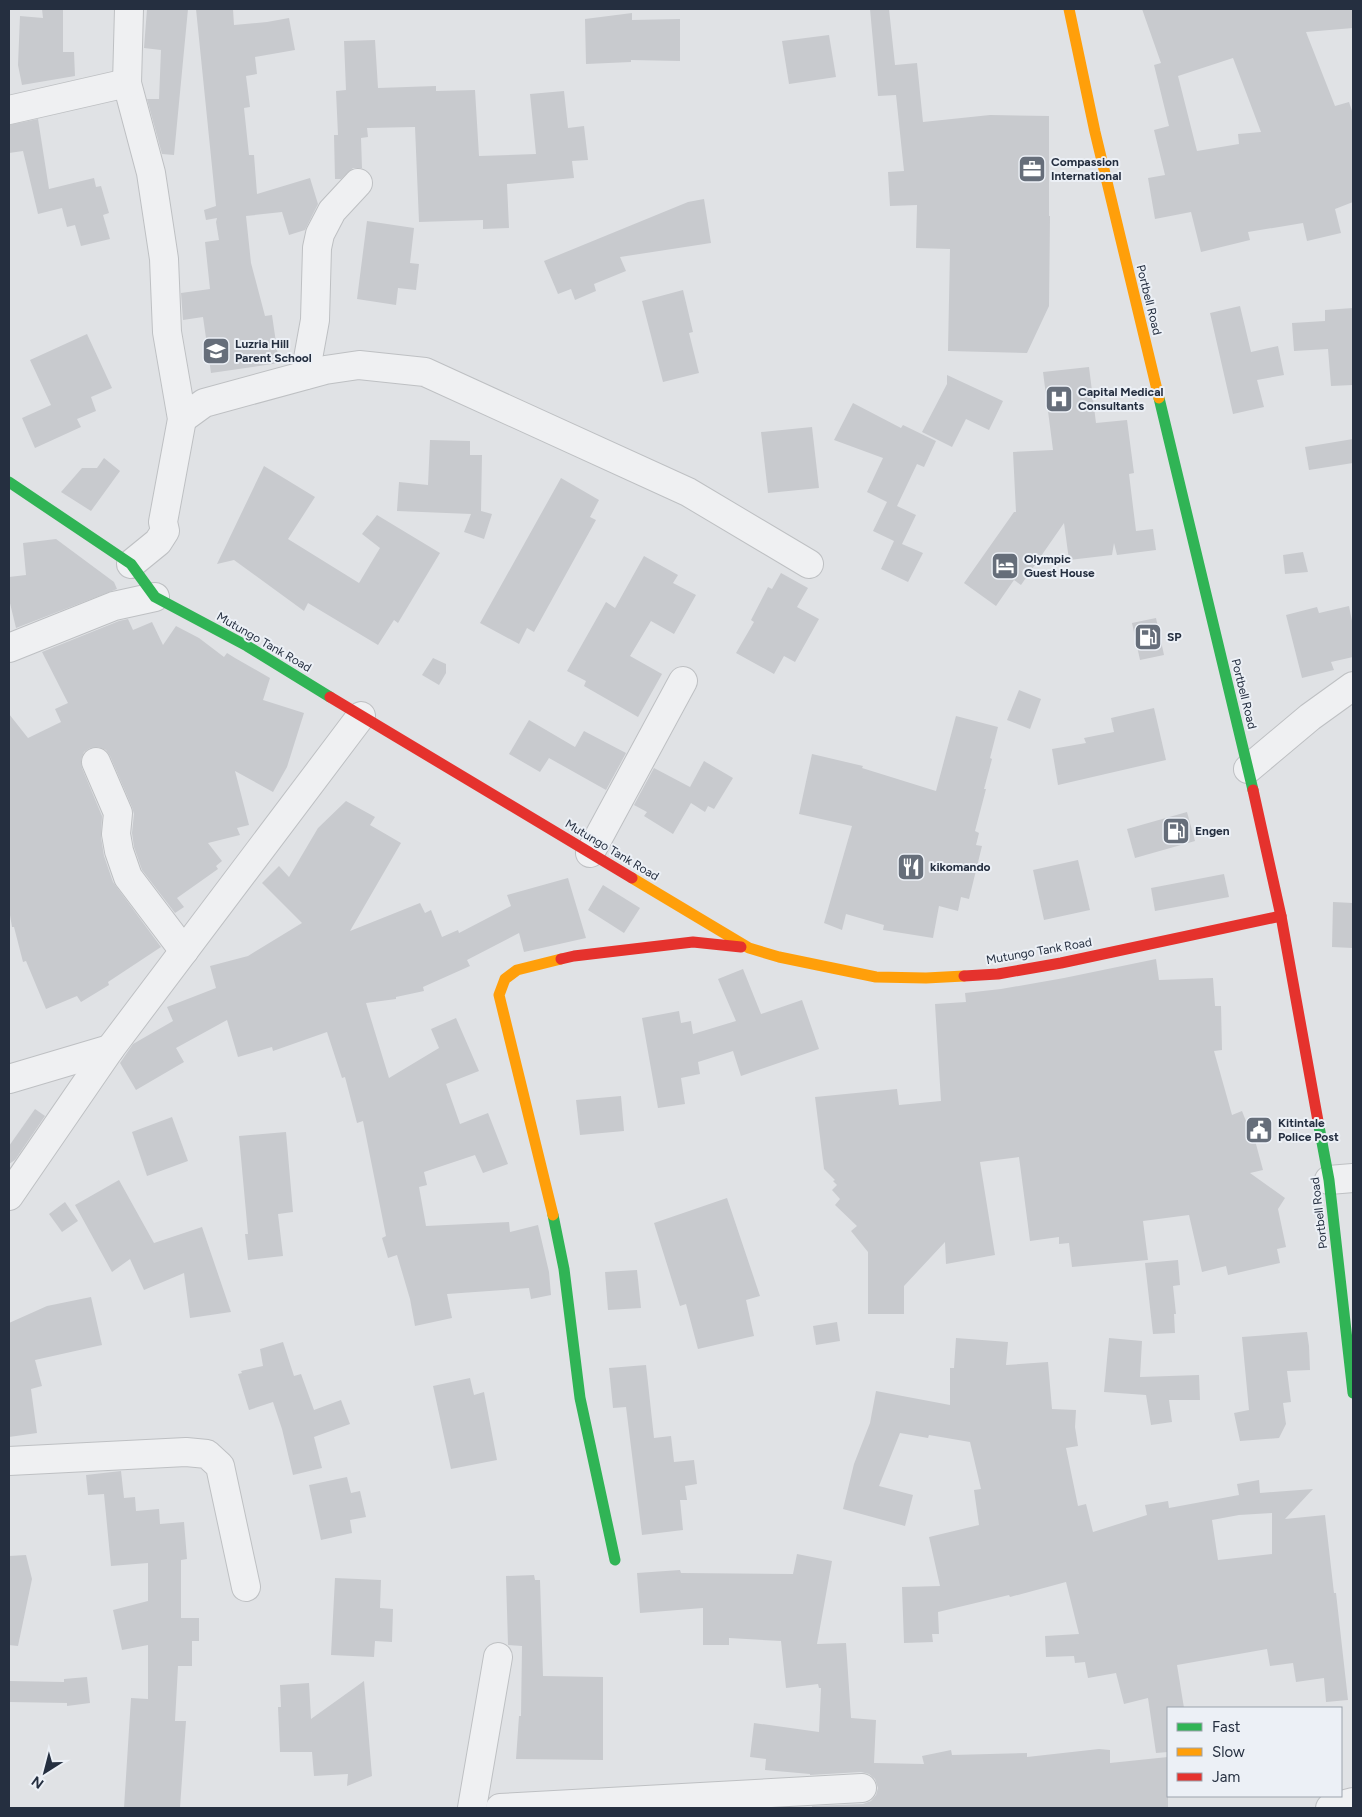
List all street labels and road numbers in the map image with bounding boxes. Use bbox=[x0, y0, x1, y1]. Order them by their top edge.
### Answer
street label: Portbell Road bbox=[1134, 263, 1164, 337]
street label: Mutungo Tank Road bbox=[214, 609, 314, 675]
street label: Portbell Road bbox=[1229, 657, 1259, 731]
street label: Mutungo Tank Road bbox=[563, 816, 661, 884]
street label: Mutungo Tank Road bbox=[985, 935, 1093, 967]
street label: Portbell Road bbox=[1308, 1176, 1330, 1250]

